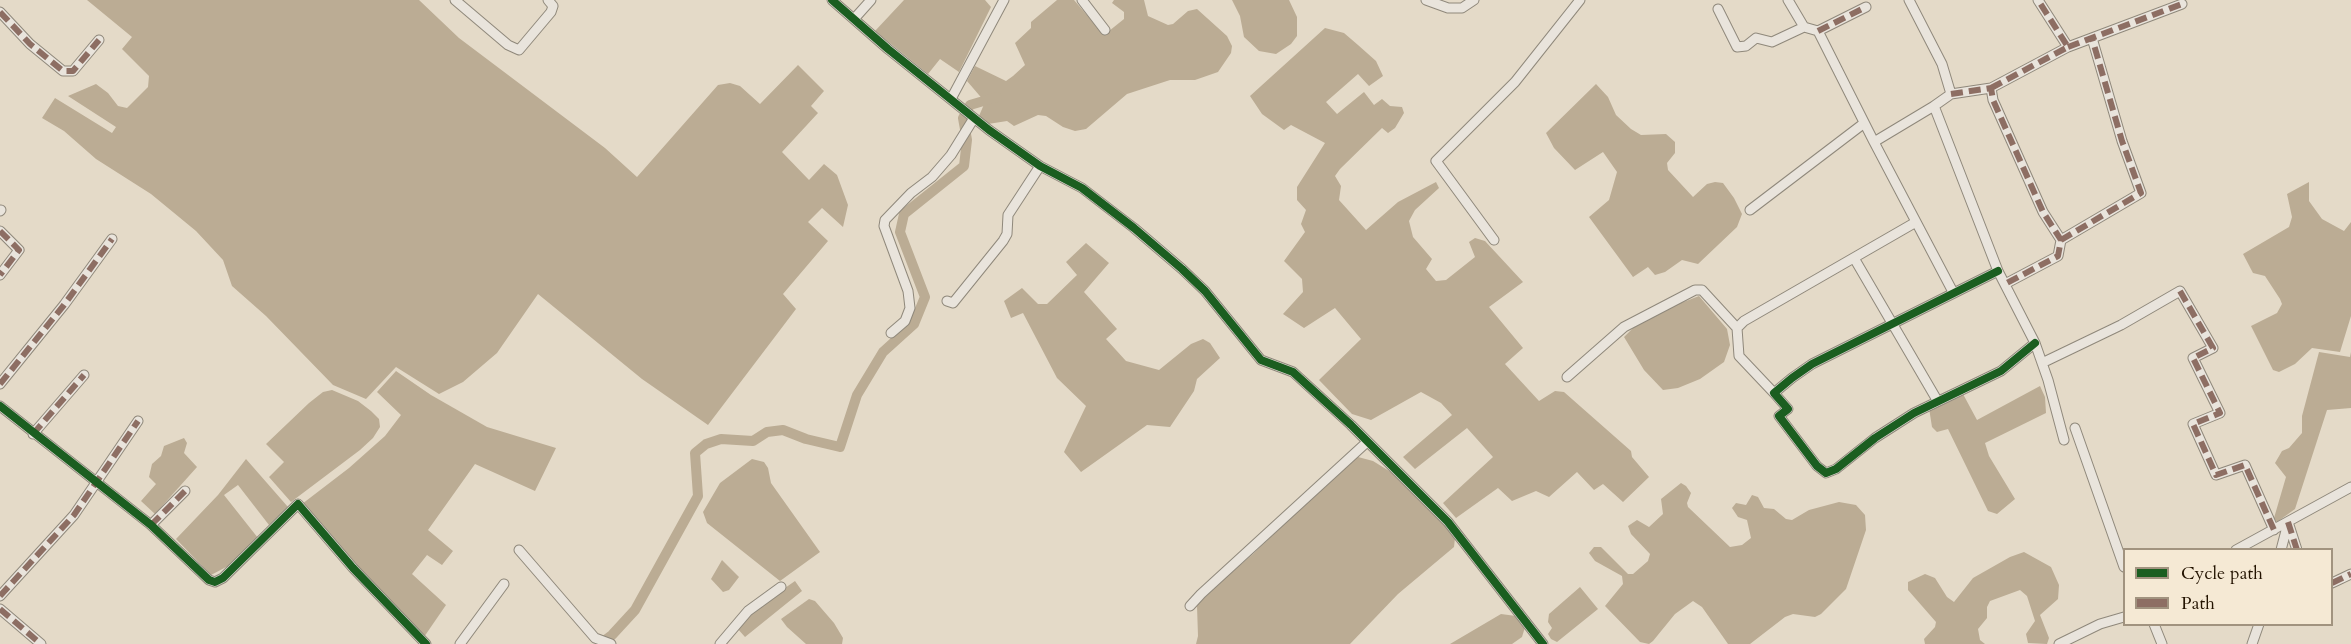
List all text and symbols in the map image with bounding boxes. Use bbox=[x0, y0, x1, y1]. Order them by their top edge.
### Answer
legend bbox=[2123, 548, 2333, 626]
text: Cycle path bbox=[2181, 561, 2263, 586]
text: Path bbox=[2181, 591, 2215, 616]

